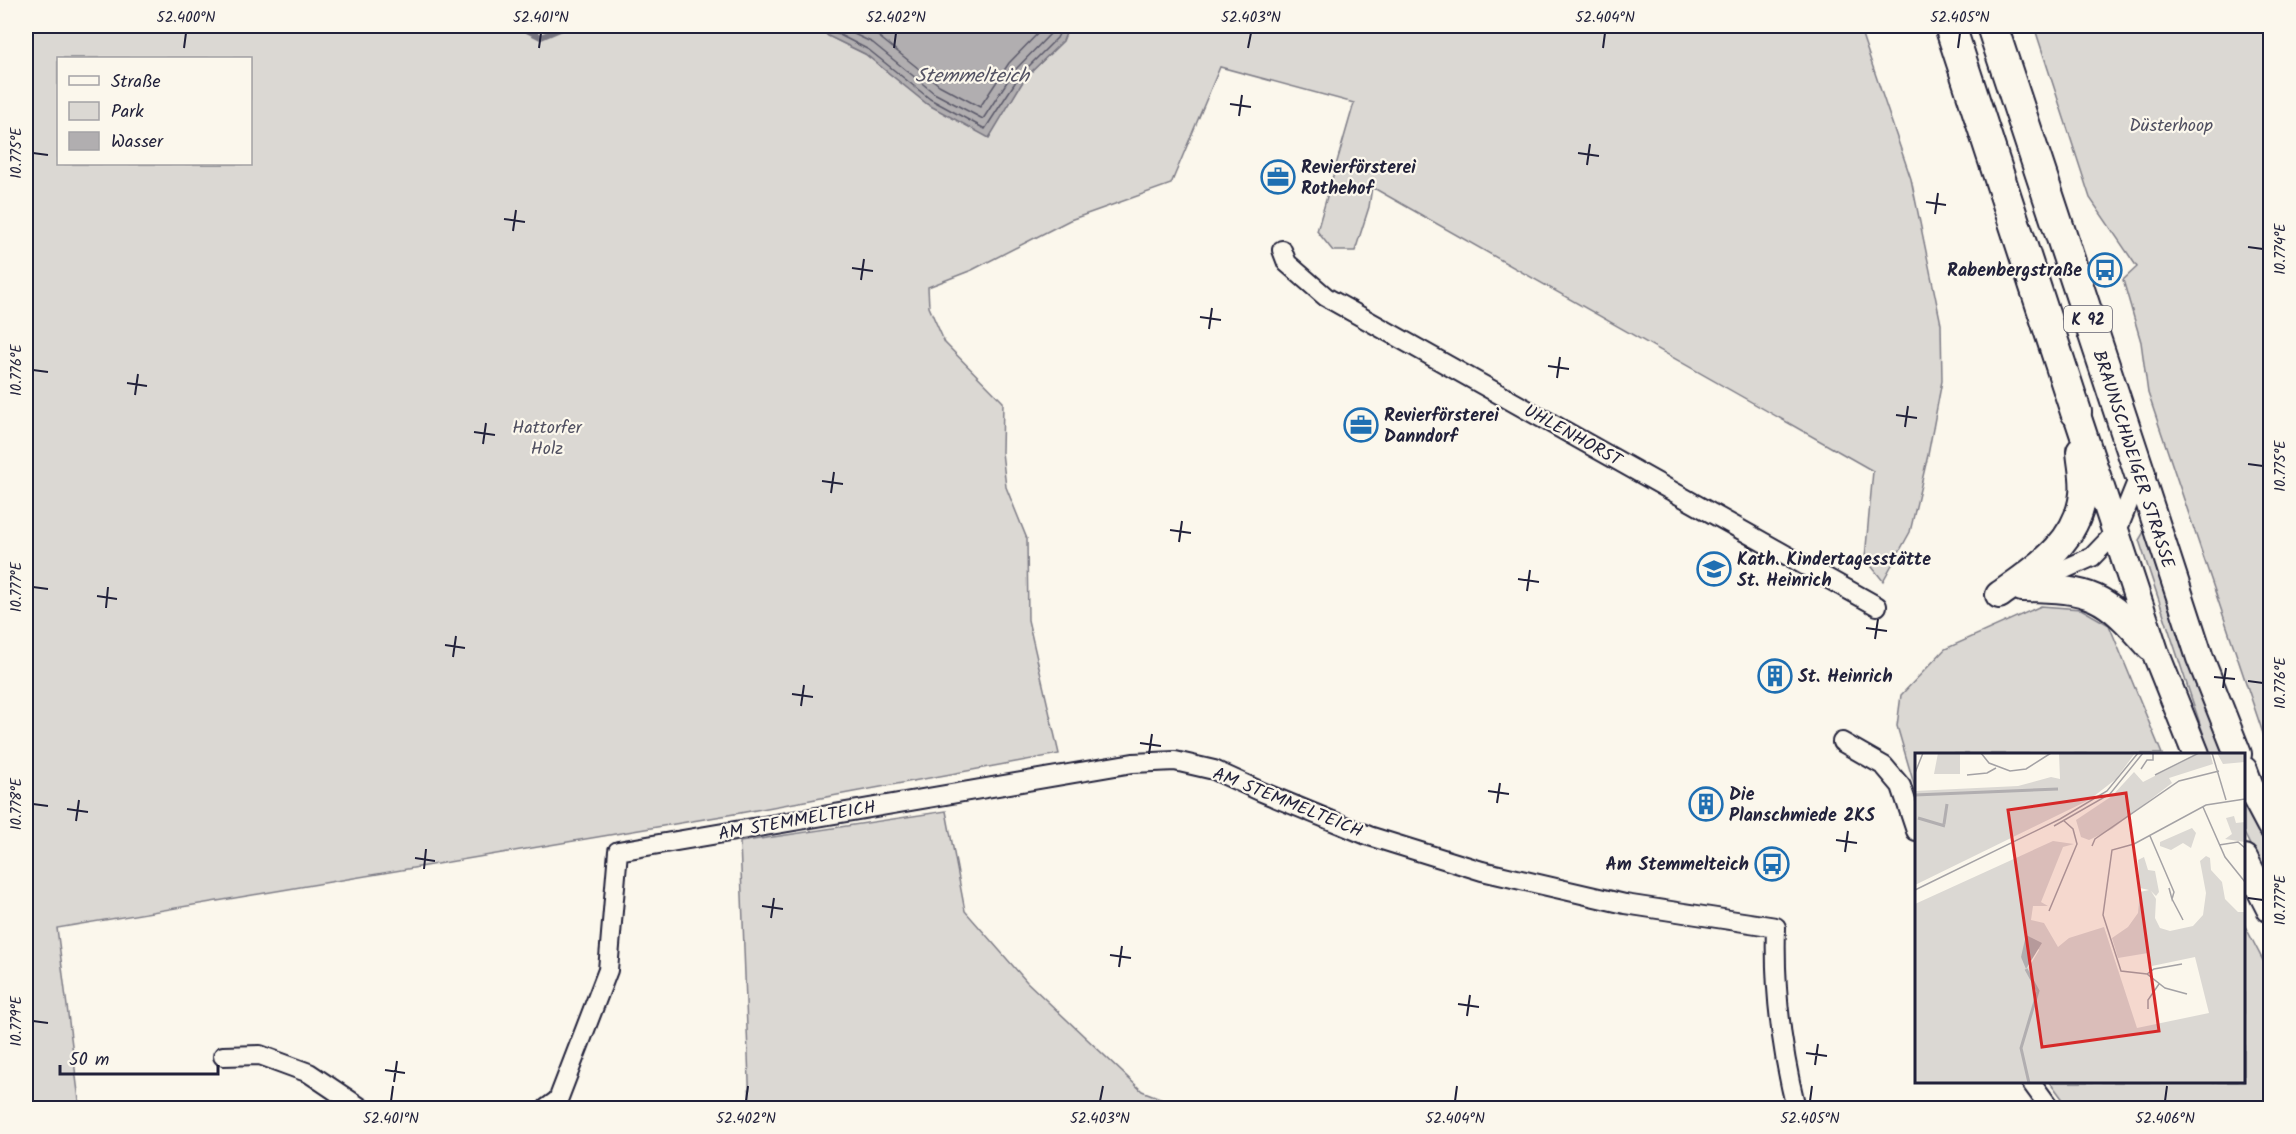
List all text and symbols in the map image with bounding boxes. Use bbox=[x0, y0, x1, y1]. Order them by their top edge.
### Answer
text: 52.400°N bbox=[157, 6, 215, 30]
text: 52.401°N bbox=[513, 6, 569, 30]
text: 52.402°N bbox=[866, 6, 926, 30]
text: 52.403°N bbox=[1221, 6, 1281, 30]
text: 52.404°N bbox=[1575, 6, 1635, 30]
text: 52.405°N bbox=[1930, 6, 1990, 30]
legend bbox=[57, 57, 252, 165]
water label: Stemmelteich bbox=[915, 61, 1031, 93]
text: Straße bbox=[111, 68, 161, 97]
text: Park bbox=[111, 98, 144, 127]
park label: Düsterhoop bbox=[2129, 112, 2213, 141]
text: 10.775°E bbox=[5, 126, 29, 179]
text: Wasser bbox=[111, 128, 164, 157]
place label: Revierförsterei Rothehof bbox=[1301, 154, 1416, 204]
office icon: Revierförsterei Rothehof bbox=[1260, 159, 1296, 195]
text: 10.774°E bbox=[2269, 222, 2293, 275]
bus stop icon: Rabenbergstraße bbox=[2087, 252, 2123, 288]
place label: Rabenbergstraße bbox=[1947, 257, 2082, 286]
road number: K 92 bbox=[2064, 306, 2112, 332]
text: 10.776°E bbox=[5, 343, 29, 396]
street label: BRAUNSCHWEIGER STRASSE bbox=[2084, 347, 2182, 573]
street label: UHLENHORST bbox=[1518, 397, 1628, 476]
place label: Revierförsterei Danndorf bbox=[1384, 402, 1499, 452]
office icon: Revierförsterei Danndorf bbox=[1343, 407, 1379, 443]
park label: Hattorfer Holz bbox=[512, 414, 583, 464]
text: 10.775°E bbox=[2269, 439, 2293, 492]
place label: Kath. Kindertagesstätte St. Heinrich bbox=[1737, 546, 1931, 596]
school or university icon: Kath. Kindertagesstätte St. Heinrich bbox=[1696, 551, 1732, 587]
text: 10.777°E bbox=[5, 561, 29, 612]
text: 10.776°E bbox=[2269, 656, 2293, 709]
building icon: St. Heinrich bbox=[1757, 658, 1793, 694]
place label: St. Heinrich bbox=[1798, 663, 1893, 692]
inset map bbox=[1915, 753, 2245, 1083]
street label: AM STEMMELTEICH bbox=[1208, 760, 1367, 847]
text: 10.778°E bbox=[5, 777, 29, 830]
place label: Die Planschmiede 2KS bbox=[1729, 781, 1875, 831]
building icon: Die Planschmiede 2KS bbox=[1688, 786, 1724, 822]
street label: AM STEMMELTEICH bbox=[716, 793, 878, 850]
bus stop icon: Am Stemmelteich bbox=[1754, 846, 1790, 882]
place label: Am Stemmelteich bbox=[1606, 851, 1749, 880]
text: 10.777°E bbox=[2269, 874, 2293, 925]
text: 10.779°E bbox=[5, 994, 29, 1046]
scale bar bbox=[60, 1038, 218, 1076]
text: 50 m bbox=[69, 1046, 109, 1075]
text: 52.401°N bbox=[363, 1107, 419, 1131]
text: 52.402°N bbox=[716, 1107, 776, 1131]
text: 52.403°N bbox=[1070, 1107, 1130, 1131]
text: 52.404°N bbox=[1425, 1107, 1485, 1131]
text: 52.405°N bbox=[1780, 1107, 1840, 1131]
text: 52.406°N bbox=[2135, 1107, 2195, 1131]

